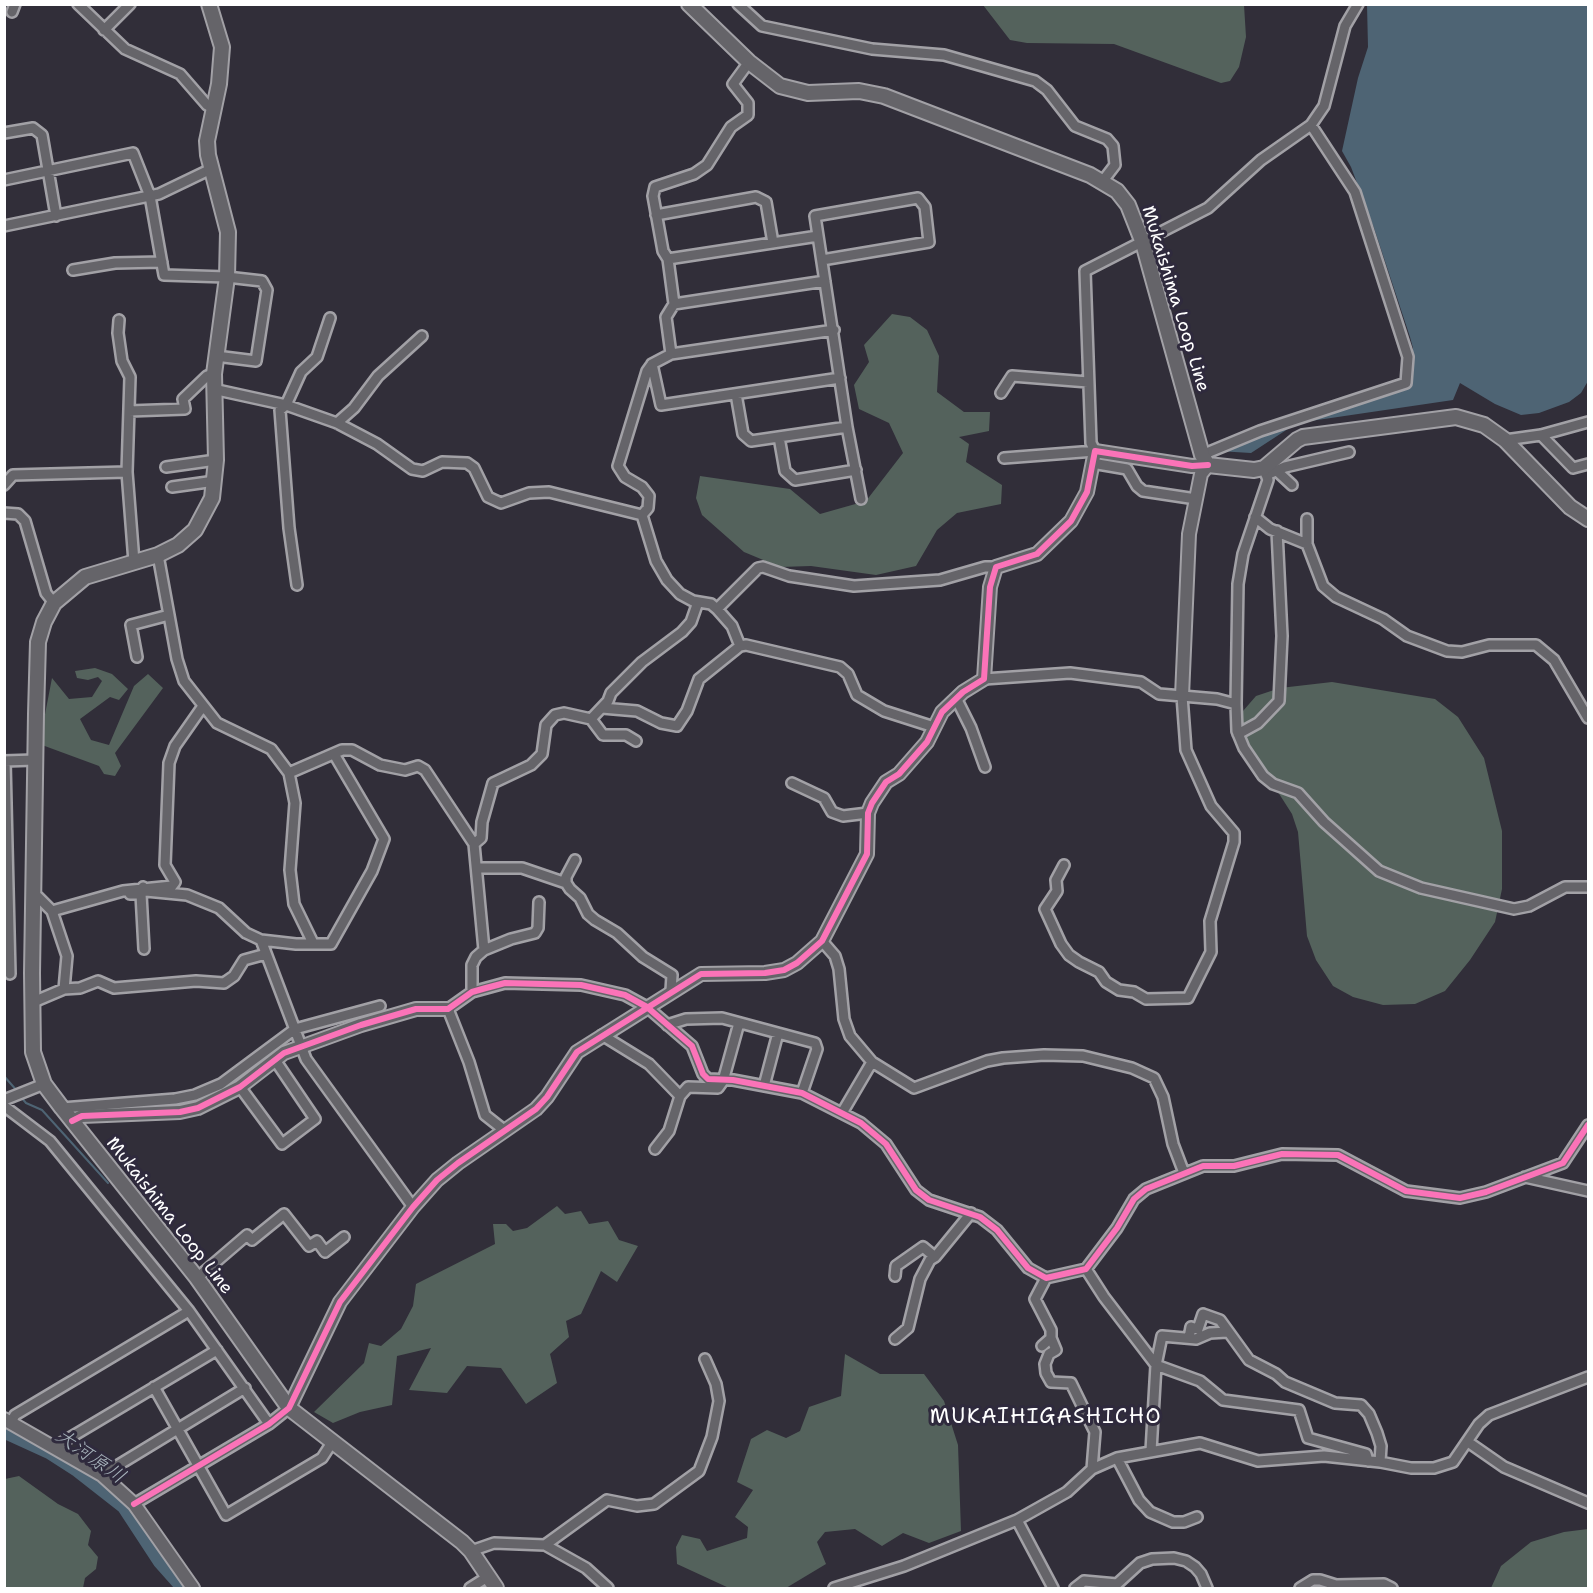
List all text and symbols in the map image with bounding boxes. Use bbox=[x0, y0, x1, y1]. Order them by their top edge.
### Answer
street label: Mukaishima Loop Line bbox=[1136, 203, 1214, 395]
street label: Mukaishima Loop Line bbox=[101, 1133, 237, 1299]
district label: MUKAIHIGASHICHO bbox=[930, 1405, 1162, 1431]
water label: 大河原川 bbox=[50, 1424, 130, 1490]

